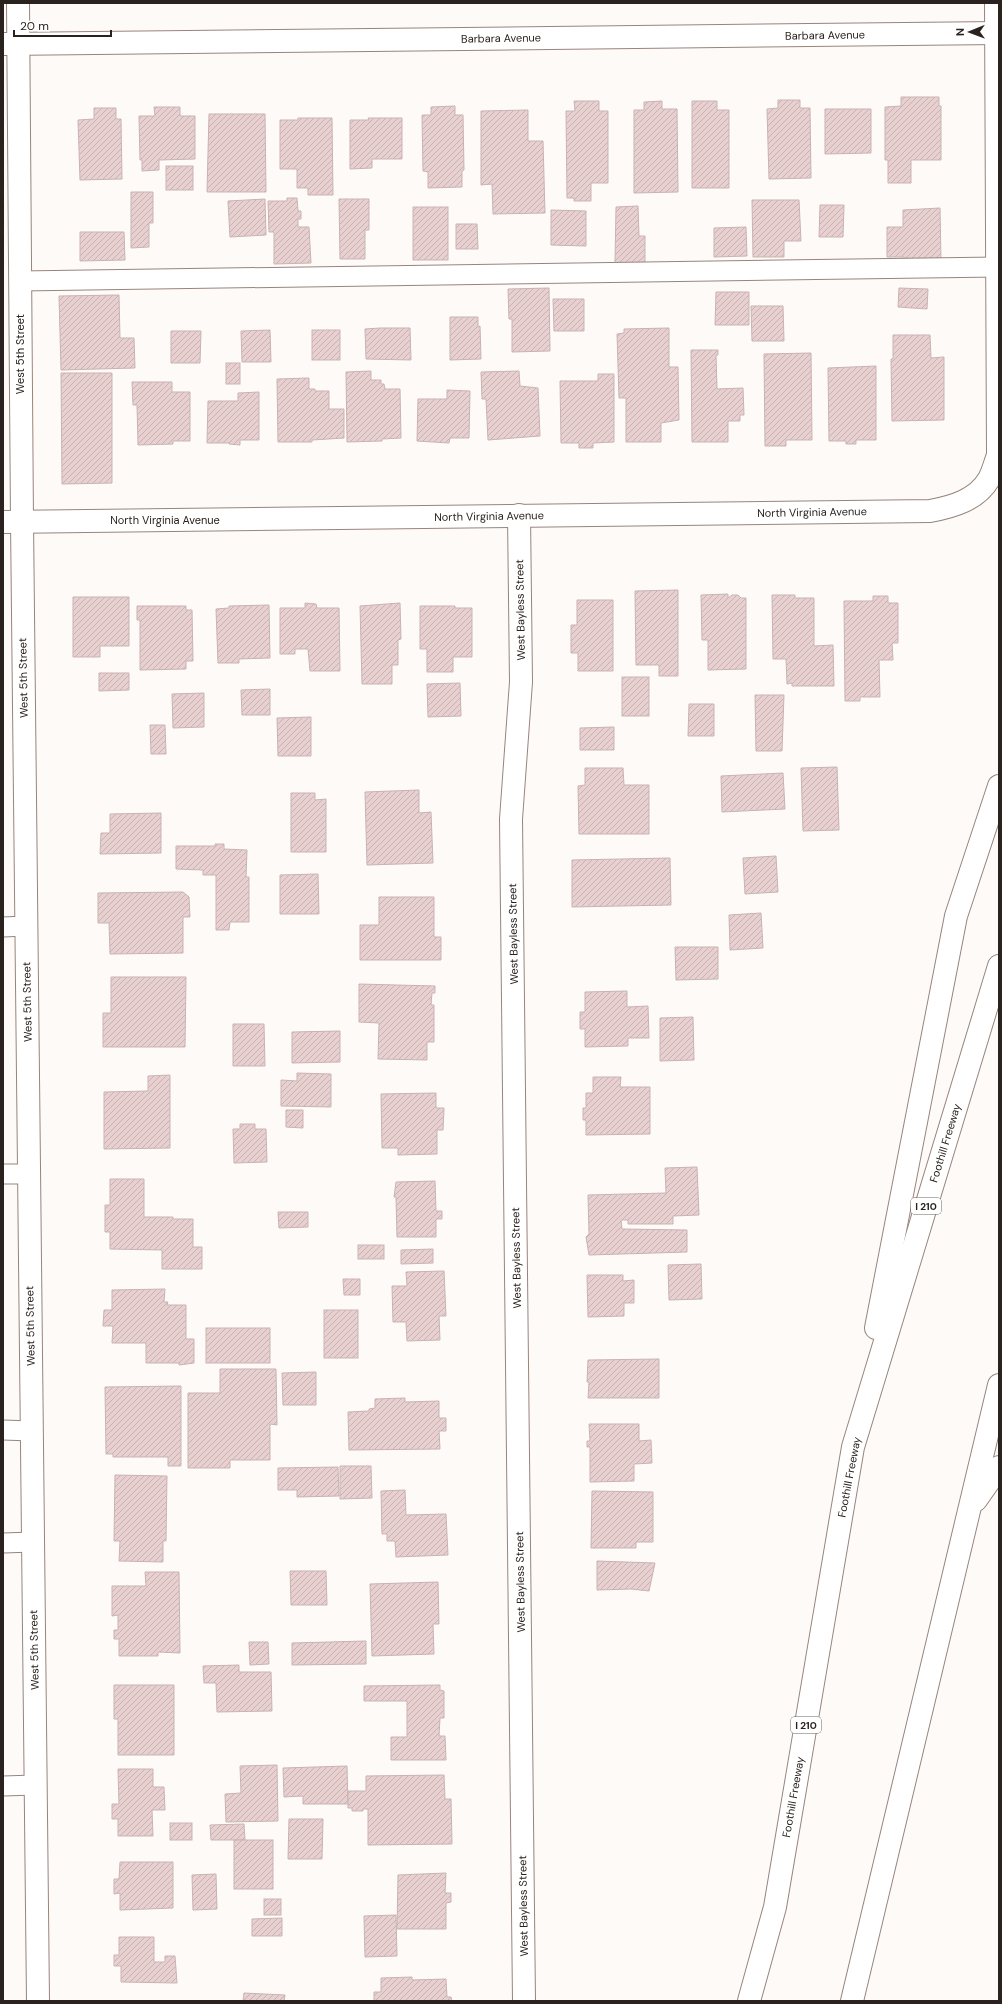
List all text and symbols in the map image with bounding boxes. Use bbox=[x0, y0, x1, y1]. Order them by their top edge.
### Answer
scale bar bbox=[14, 12, 111, 38]
north arrow bbox=[950, 12, 990, 52]
text: 20 m bbox=[20, 18, 49, 34]
street label: Barbara Avenue bbox=[785, 27, 865, 43]
text: N bbox=[953, 28, 967, 36]
street label: Barbara Avenue bbox=[461, 30, 541, 46]
street label: West 5th Street bbox=[13, 314, 27, 394]
street label: North Virginia Avenue bbox=[757, 504, 867, 520]
street label: North Virginia Avenue bbox=[434, 508, 544, 524]
street label: North Virginia Avenue bbox=[110, 513, 220, 527]
street label: West Bayless Street bbox=[512, 559, 528, 661]
street label: West 5th Street bbox=[15, 638, 31, 718]
street label: West Bayless Street bbox=[505, 883, 521, 985]
street label: West 5th Street bbox=[19, 962, 35, 1042]
street label: Foothill Freeway bbox=[926, 1102, 964, 1184]
road number: I 210 bbox=[911, 1198, 941, 1214]
street label: West Bayless Street bbox=[508, 1207, 524, 1309]
street label: West 5th Street bbox=[22, 1286, 38, 1366]
street label: Foothill Freeway bbox=[834, 1436, 864, 1518]
street label: West Bayless Street bbox=[512, 1531, 528, 1633]
street label: West 5th Street bbox=[26, 1610, 42, 1690]
road number: I 210 bbox=[791, 1717, 821, 1733]
street label: Foothill Freeway bbox=[779, 1756, 807, 1838]
street label: West Bayless Street bbox=[515, 1855, 531, 1957]

